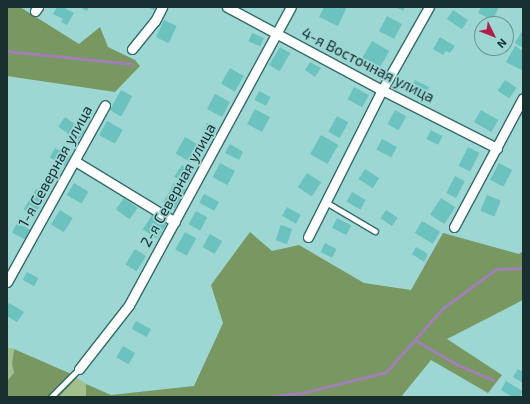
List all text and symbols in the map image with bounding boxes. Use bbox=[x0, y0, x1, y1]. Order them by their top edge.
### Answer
north arrow bbox=[474, 16, 514, 56]
street label: 4-я Восточная улица bbox=[298, 24, 438, 106]
text: N bbox=[495, 36, 510, 51]
street label: 1-я Северная улица bbox=[14, 102, 96, 230]
street label: 2-я Северная улица bbox=[137, 120, 219, 250]

